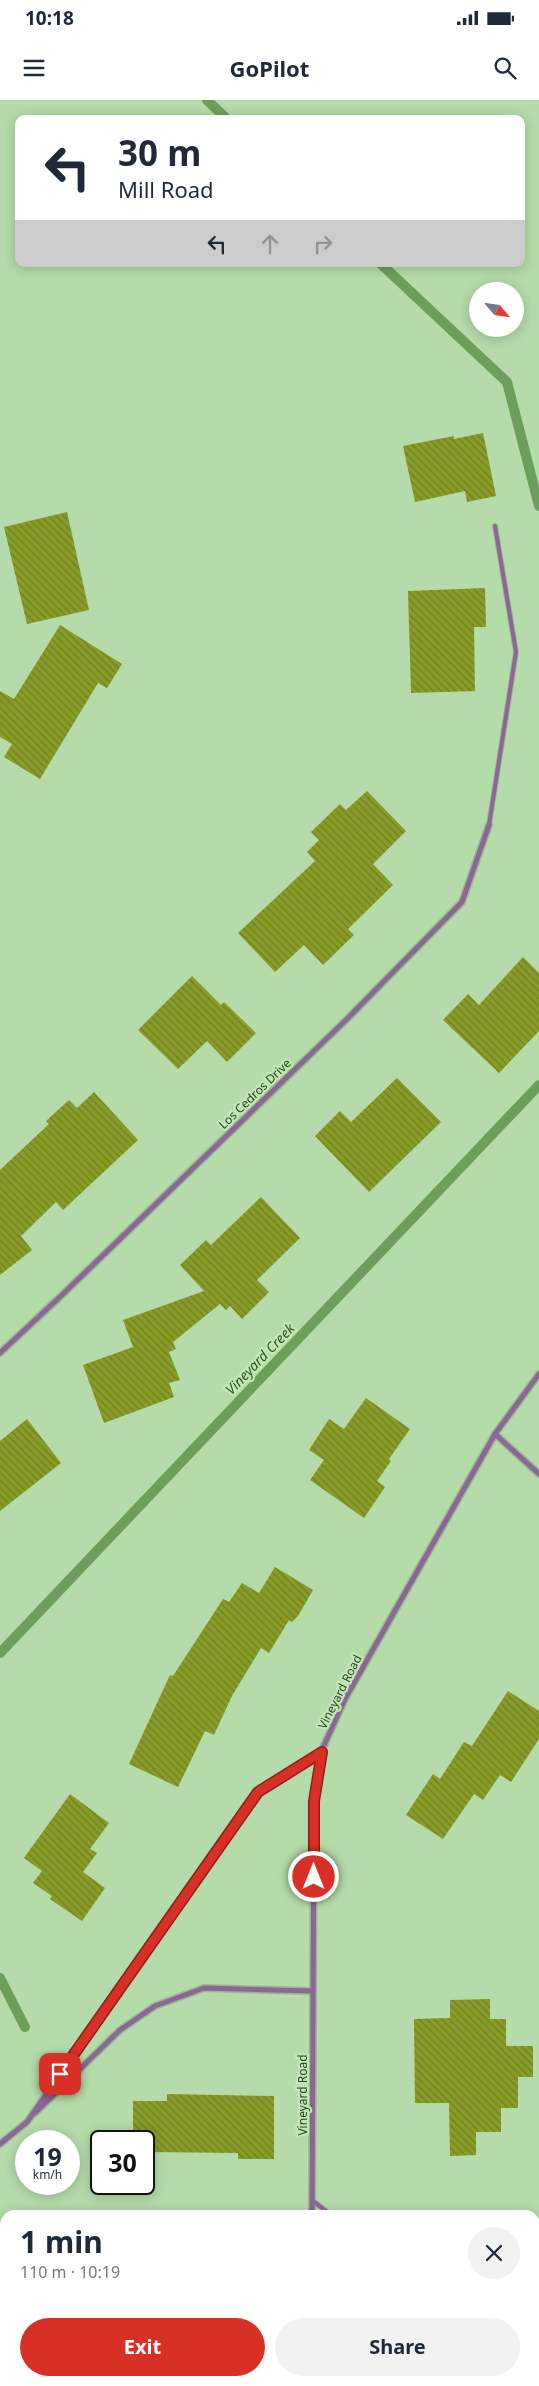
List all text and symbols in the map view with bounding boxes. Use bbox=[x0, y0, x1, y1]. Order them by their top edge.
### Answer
text: 10:18 bbox=[25, 5, 74, 31]
text: GoPilot bbox=[230, 53, 309, 83]
icon: menu bbox=[20, 54, 48, 82]
icon: search bbox=[491, 54, 519, 82]
text: 30 m bbox=[118, 129, 201, 176]
icon: left bbox=[35, 135, 100, 200]
text: Mill Road bbox=[118, 174, 214, 204]
icon: left bbox=[203, 230, 231, 258]
icon: ahead bbox=[256, 230, 284, 258]
icon: right bbox=[309, 230, 337, 258]
north arrow bbox=[469, 282, 524, 338]
map controls bbox=[469, 282, 524, 337]
street label: Los Cedros Drive bbox=[215, 1054, 295, 1133]
water label: Vineyard Creek bbox=[221, 1318, 299, 1398]
street label: Vineyard Road bbox=[314, 1652, 366, 1732]
position arrow bbox=[287, 1850, 339, 1902]
pin bbox=[39, 2053, 81, 2095]
street label: Vineyard Road bbox=[294, 2054, 311, 2136]
icon: arrive bbox=[46, 2060, 74, 2088]
speed limit sign: 30 bbox=[90, 2130, 155, 2195]
text: 19 bbox=[33, 2139, 62, 2173]
text: km/h bbox=[33, 2166, 62, 2183]
text: 1 min bbox=[20, 2221, 103, 2262]
button: close bbox=[468, 2227, 520, 2279]
text: 110 m · 10:19 bbox=[20, 2261, 120, 2283]
button: Exit bbox=[20, 2318, 265, 2376]
button: Share bbox=[275, 2318, 520, 2376]

